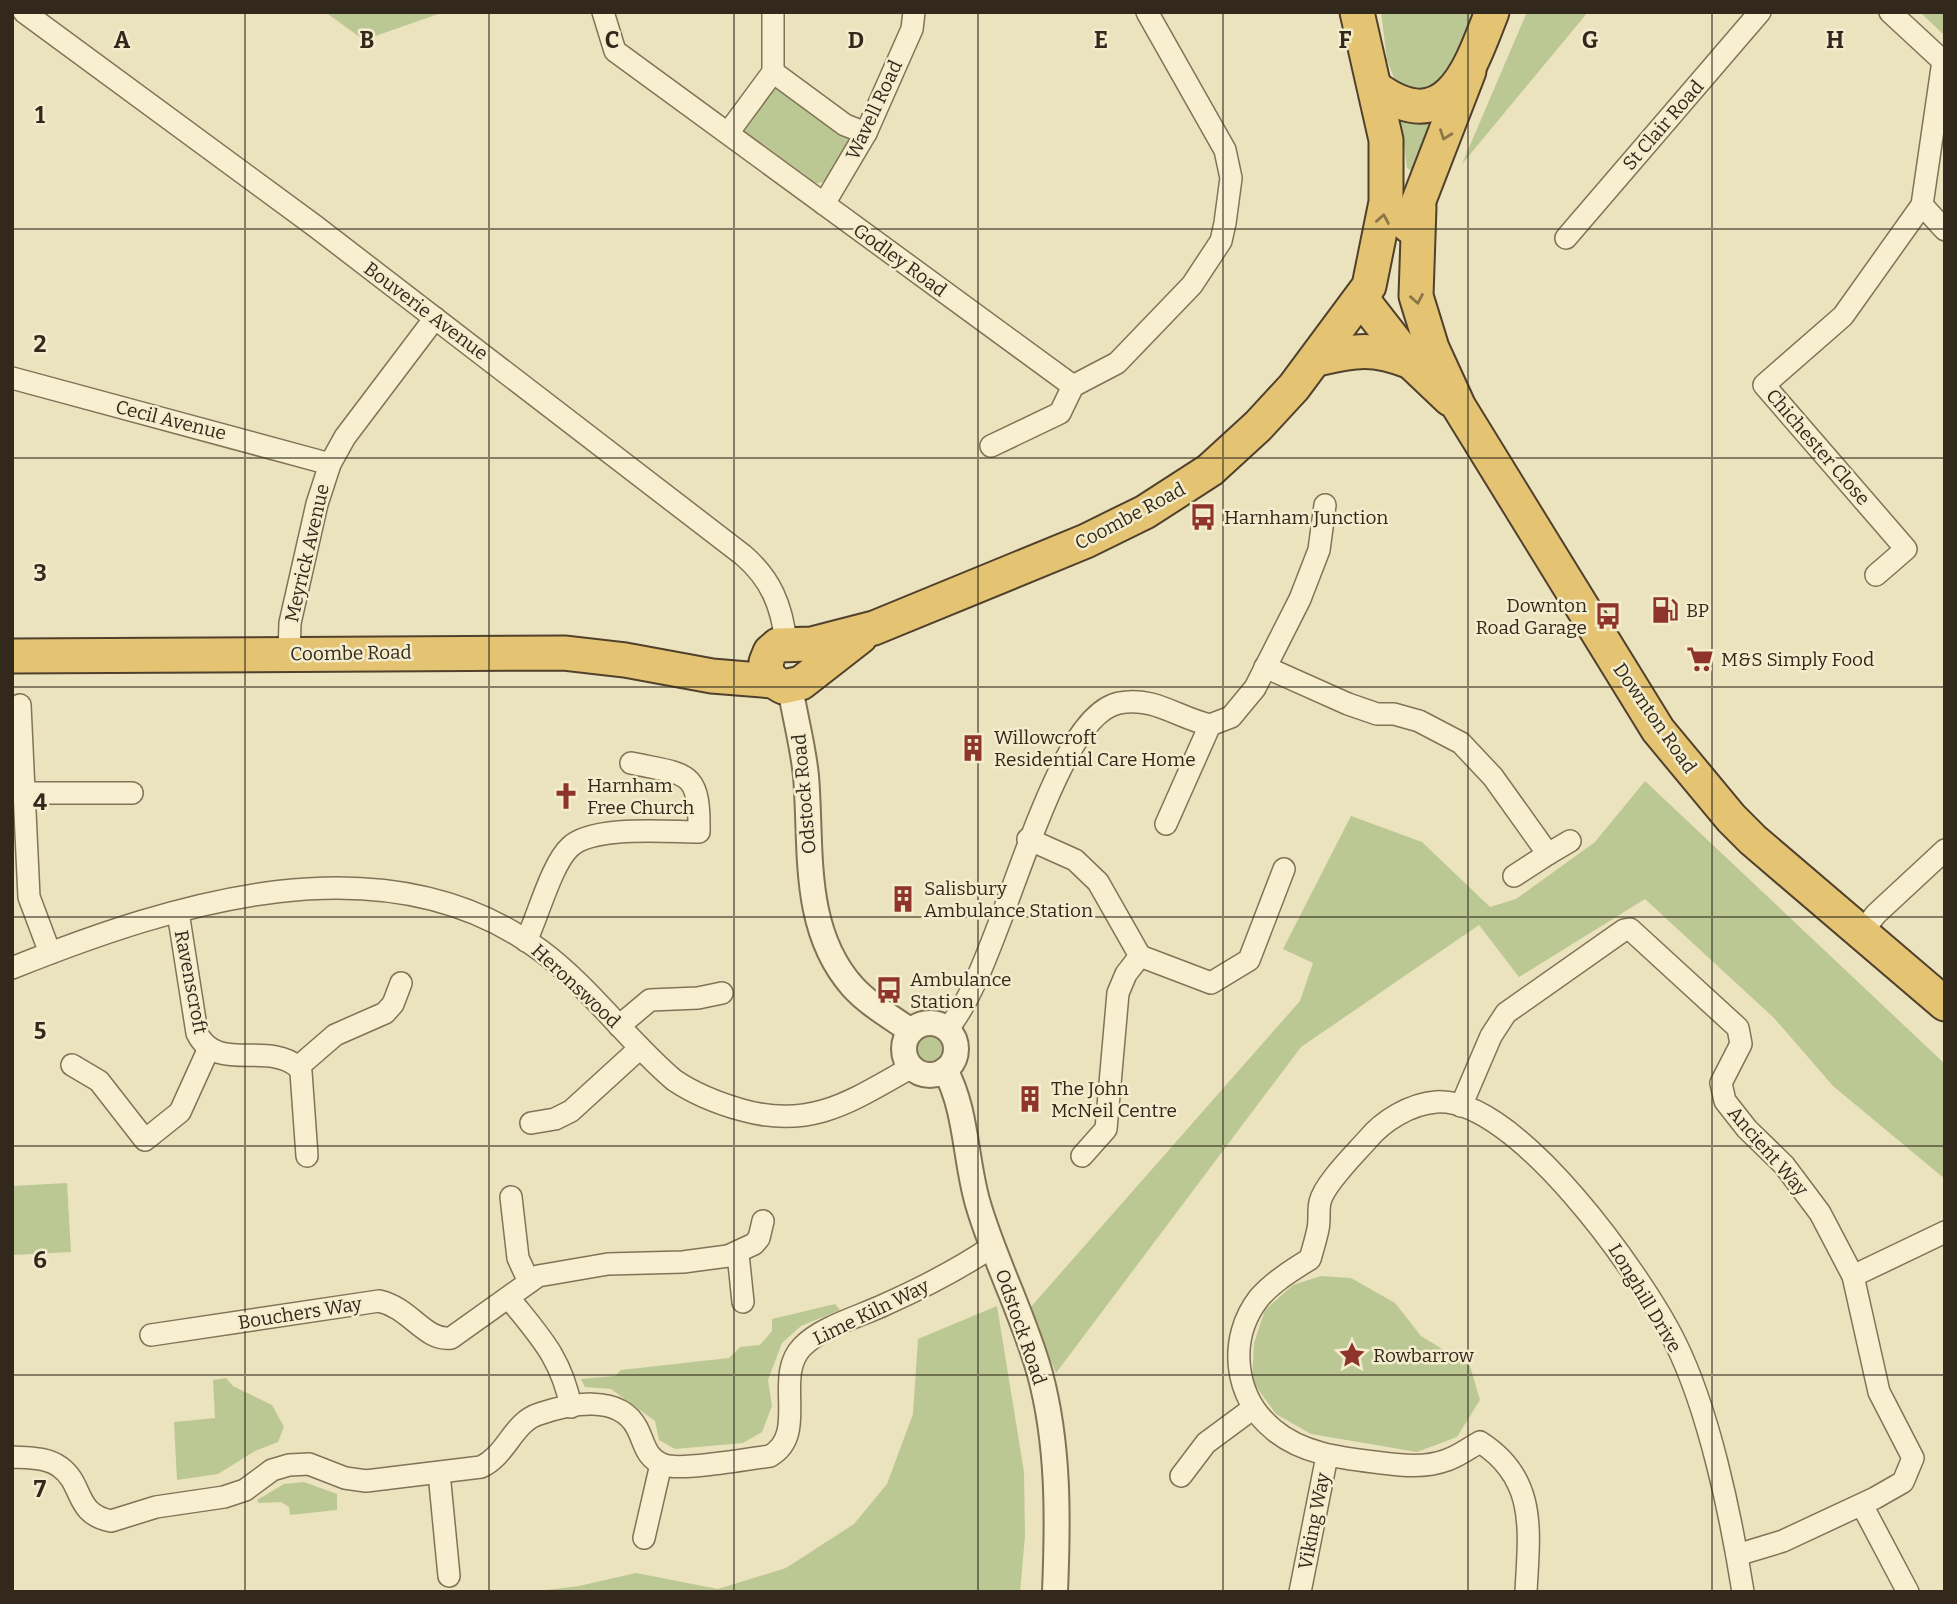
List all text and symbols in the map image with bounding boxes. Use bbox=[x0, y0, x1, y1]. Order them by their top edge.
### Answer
text: A bbox=[114, 26, 131, 54]
text: B bbox=[360, 26, 374, 54]
text: C bbox=[605, 26, 619, 54]
text: D bbox=[848, 26, 864, 54]
text: E bbox=[1094, 26, 1108, 54]
text: F bbox=[1339, 26, 1352, 54]
text: G bbox=[1582, 26, 1599, 54]
text: H bbox=[1826, 26, 1844, 54]
street label: Wavell Road bbox=[841, 57, 907, 163]
street label: St Clair Road bbox=[1618, 75, 1708, 175]
text: 1 bbox=[35, 101, 45, 129]
one-way arrow bbox=[1440, 129, 1454, 141]
one-way arrow bbox=[1375, 213, 1390, 225]
street label: Godley Road bbox=[849, 218, 951, 302]
street label: Bouverie Avenue bbox=[359, 257, 493, 365]
one-way arrow bbox=[1409, 293, 1424, 305]
text: 2 bbox=[34, 330, 47, 358]
street label: Chichester Close bbox=[1761, 384, 1875, 510]
street label: Cecil Avenue bbox=[113, 395, 229, 445]
street label: Coombe Road bbox=[1071, 477, 1189, 555]
street label: Meyrick Avenue bbox=[280, 482, 334, 624]
bus stop icon: Harnham Junction bbox=[1188, 502, 1218, 532]
place label: Harnham Junction bbox=[1224, 506, 1388, 529]
text: 3 bbox=[33, 559, 47, 587]
place label: Downton Road Garage bbox=[1475, 594, 1587, 639]
fuel station icon: BP bbox=[1650, 595, 1680, 625]
place label: BP bbox=[1686, 599, 1709, 622]
bus stop icon: Downton Road Garage bbox=[1593, 601, 1623, 631]
street label: Coombe Road bbox=[290, 640, 412, 666]
supermarket icon: M&S Simply Food bbox=[1685, 644, 1715, 674]
place label: M&S Simply Food bbox=[1721, 648, 1874, 671]
street label: Downton Road bbox=[1609, 658, 1701, 778]
place label: Willowcroft Residential Care Home bbox=[994, 726, 1196, 771]
street label: Odstock Road bbox=[787, 733, 821, 855]
building icon: Willowcroft Residential Care Home bbox=[958, 733, 988, 763]
place label: Harnham Free Church bbox=[587, 774, 695, 819]
church icon: Harnham Free Church bbox=[551, 781, 581, 811]
text: 4 bbox=[33, 788, 47, 816]
place label: Salisbury Ambulance Station bbox=[924, 877, 1093, 922]
building icon: Salisbury Ambulance Station bbox=[888, 884, 918, 914]
street label: Ravenscroft bbox=[170, 928, 212, 1036]
street label: Heronswood bbox=[527, 939, 625, 1033]
place label: Ambulance Station bbox=[910, 968, 1011, 1013]
bus stop icon: Ambulance Station bbox=[874, 975, 904, 1005]
text: 5 bbox=[34, 1017, 46, 1045]
place label: The John McNeil Centre bbox=[1051, 1077, 1177, 1122]
building icon: The John McNeil Centre bbox=[1015, 1084, 1045, 1114]
street label: Ancient Way bbox=[1723, 1102, 1814, 1201]
street label: Longhill Drive bbox=[1604, 1240, 1686, 1356]
text: 6 bbox=[33, 1246, 47, 1274]
street label: Odstock Road bbox=[990, 1266, 1052, 1388]
street label: Lime Kiln Way bbox=[809, 1274, 934, 1350]
street label: Bouchers Way bbox=[236, 1292, 365, 1334]
place icon: Rowbarrow bbox=[1337, 1340, 1367, 1370]
place label: Rowbarrow bbox=[1373, 1344, 1475, 1367]
street label: Viking Way bbox=[1293, 1470, 1335, 1571]
text: 7 bbox=[34, 1475, 47, 1503]

